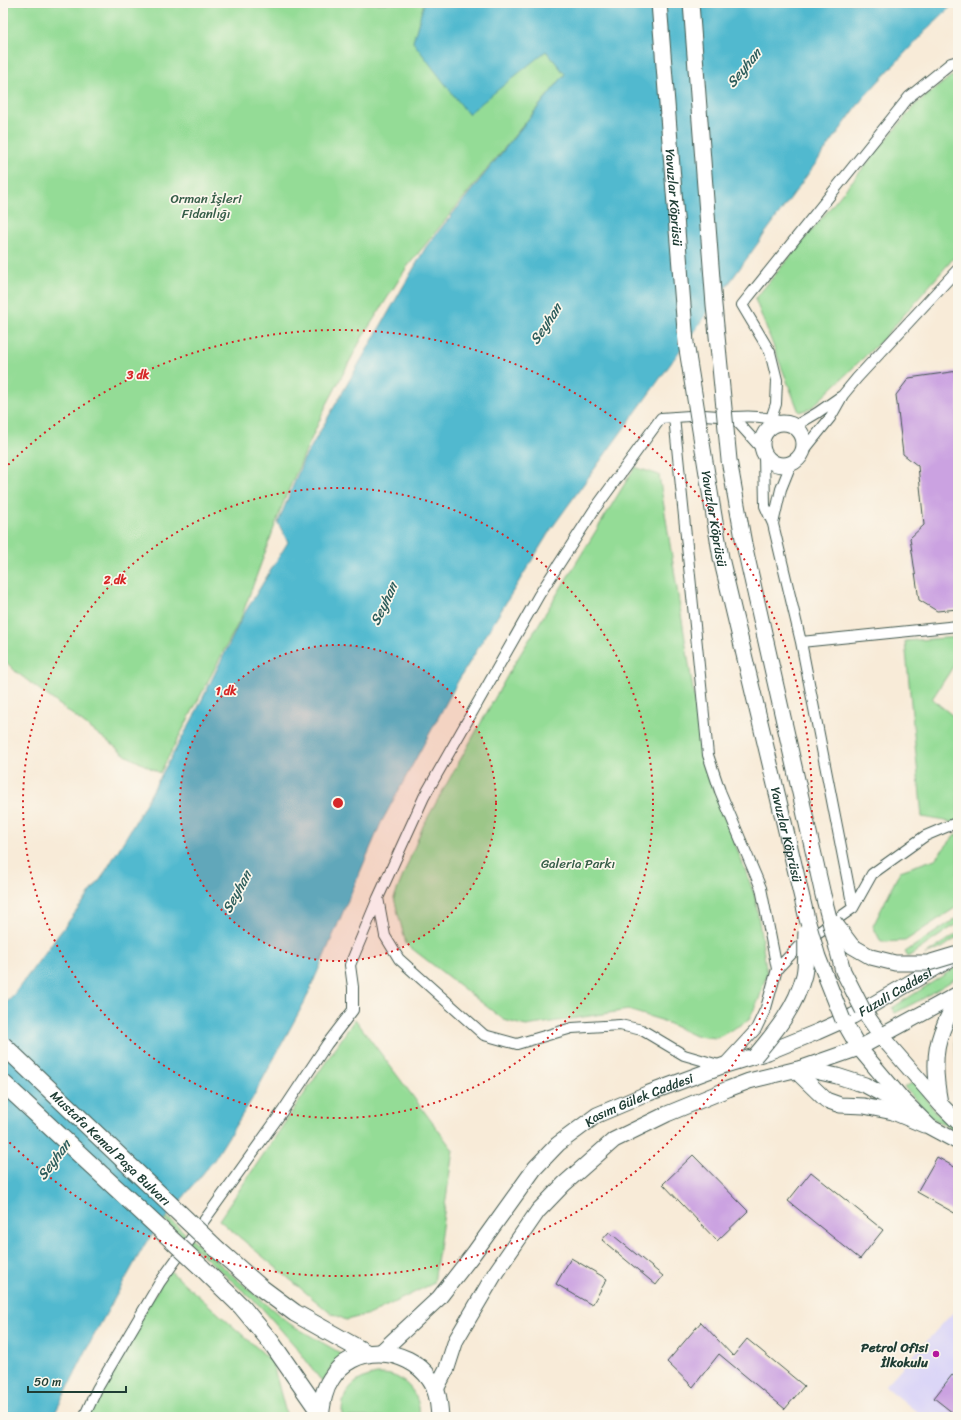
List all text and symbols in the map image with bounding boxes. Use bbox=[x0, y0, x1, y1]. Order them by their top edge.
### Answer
water label: Seyhan bbox=[720, 42, 769, 93]
street label: Yavuzlar Köprüsü bbox=[659, 148, 690, 248]
park label: Orman İşleri Fidanlığı bbox=[170, 187, 242, 225]
water label: Seyhan bbox=[523, 297, 570, 350]
text: 3 dk bbox=[126, 364, 150, 386]
street label: Yavuzlar Köprüsü bbox=[695, 469, 734, 570]
text: 2 dk bbox=[103, 569, 127, 591]
water label: Seyhan bbox=[363, 577, 406, 630]
text: 1 dk bbox=[216, 680, 237, 702]
street label: Yavuzlar Köprüsü bbox=[764, 784, 810, 885]
centre of rings bbox=[331, 796, 345, 810]
park label: Galeria Parkı bbox=[541, 852, 615, 875]
water label: Seyhan bbox=[215, 865, 260, 918]
street label: Fuzuli Caddesi bbox=[854, 961, 937, 1022]
street label: Kasım Gülek Caddesi bbox=[579, 1066, 697, 1133]
street label: Mustafa Kemal Paşa Bulvarı bbox=[45, 1084, 177, 1212]
water label: Seyhan bbox=[30, 1133, 78, 1186]
place label: Petrol Ofisi İlkokulu bbox=[861, 1336, 929, 1374]
marker: Petrol Ofisi İlkokulu bbox=[931, 1349, 941, 1359]
scale bar bbox=[28, 1368, 126, 1394]
text: 50 m bbox=[34, 1371, 61, 1393]

